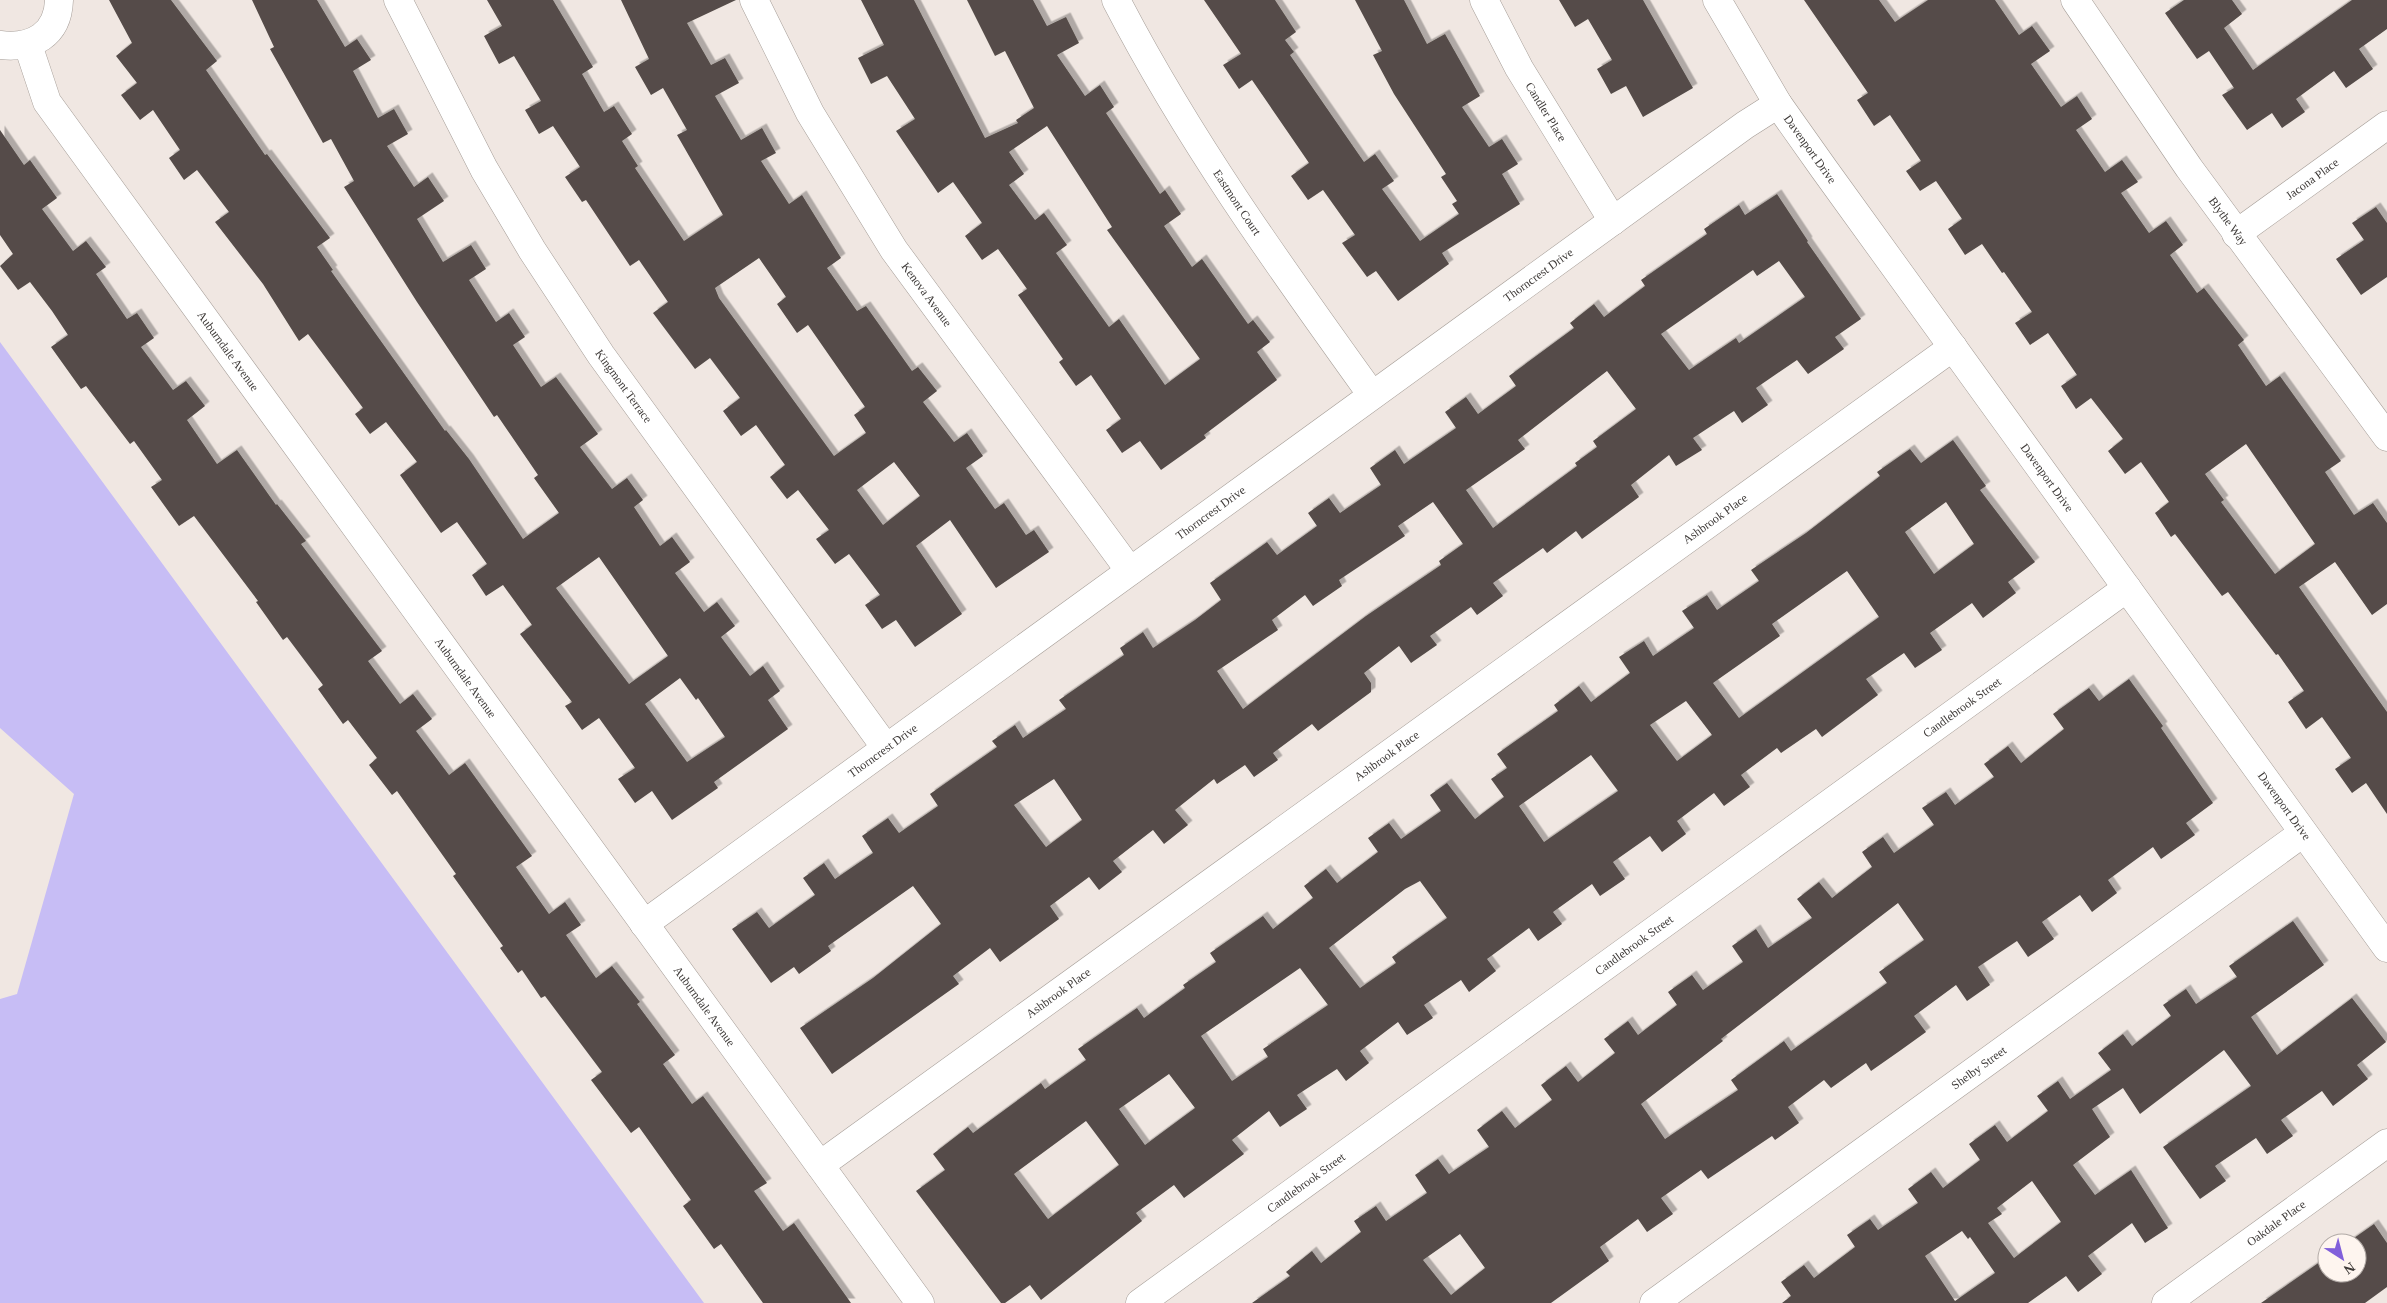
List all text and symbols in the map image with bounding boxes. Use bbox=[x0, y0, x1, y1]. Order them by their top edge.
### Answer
street label: Candler Place bbox=[1522, 80, 1569, 144]
street label: Davenport Drive bbox=[1781, 112, 1839, 186]
street label: Jacona Place bbox=[2283, 155, 2341, 203]
street label: Eastmont Court bbox=[1210, 167, 1264, 238]
street label: Blythe Way bbox=[2206, 194, 2251, 248]
street label: Thorncrest Drive bbox=[1501, 245, 1576, 305]
street label: Kenova Avenue bbox=[899, 260, 955, 329]
street label: Auburndale Avenue bbox=[194, 308, 262, 394]
street label: Kingmont Terrace bbox=[592, 347, 655, 426]
street label: Davenport Drive bbox=[2018, 441, 2076, 515]
street label: Thorncrest Drive bbox=[1173, 483, 1248, 543]
street label: Ashbrook Place bbox=[1680, 491, 1750, 547]
street label: Auburndale Avenue bbox=[432, 635, 499, 721]
street label: Candlebrook Street bbox=[1920, 674, 2004, 741]
street label: Thorncrest Drive bbox=[845, 721, 920, 781]
street label: Ashbrook Place bbox=[1352, 728, 1422, 784]
street label: Davenport Drive bbox=[2255, 769, 2314, 843]
street label: Candlebrook Street bbox=[1592, 912, 1676, 978]
street label: Auburndale Avenue bbox=[671, 964, 738, 1049]
street label: Ashbrook Place bbox=[1023, 965, 1093, 1021]
street label: Shelby Street bbox=[1949, 1043, 2009, 1092]
street label: Candlebrook Street bbox=[1264, 1149, 1348, 1216]
street label: Oakdale Place bbox=[2244, 1197, 2308, 1249]
north arrow bbox=[2317, 1233, 2367, 1283]
text: N bbox=[2341, 1259, 2358, 1277]

